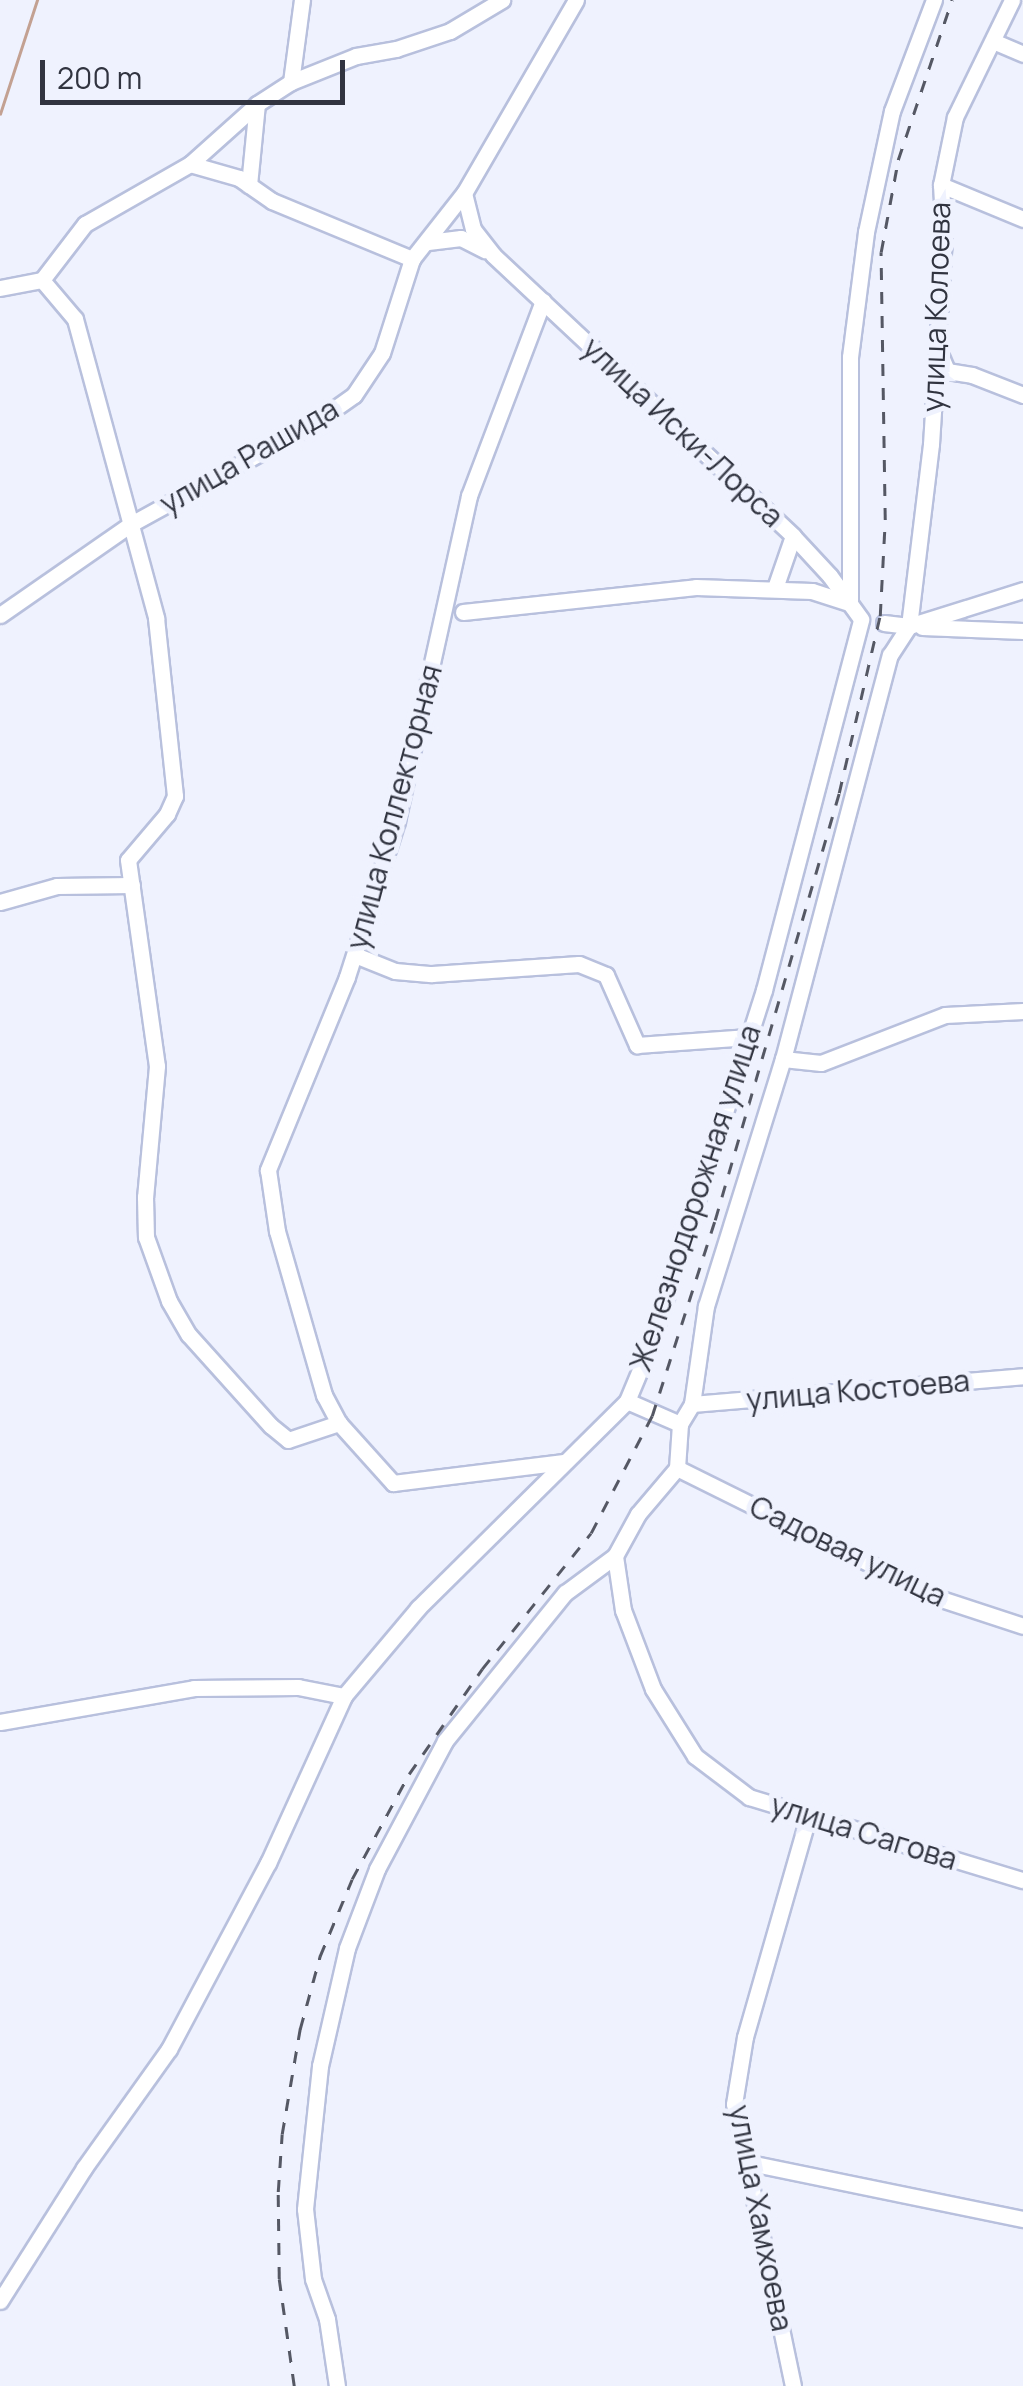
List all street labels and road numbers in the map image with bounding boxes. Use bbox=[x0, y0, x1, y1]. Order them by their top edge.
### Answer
street label: улица Колоева bbox=[914, 201, 958, 413]
street label: улица Иски-Лорса bbox=[575, 330, 791, 534]
street label: улица Рашида bbox=[153, 390, 345, 522]
street label: улица Коллекторная bbox=[339, 661, 449, 953]
street label: Железнодорожная улица bbox=[622, 1020, 768, 1376]
street label: улица Костоева bbox=[745, 1362, 971, 1418]
street label: Садовая улица bbox=[744, 1488, 952, 1614]
street label: улица Сагова bbox=[766, 1787, 962, 1877]
street label: улица Хамхоева bbox=[721, 2102, 801, 2334]

